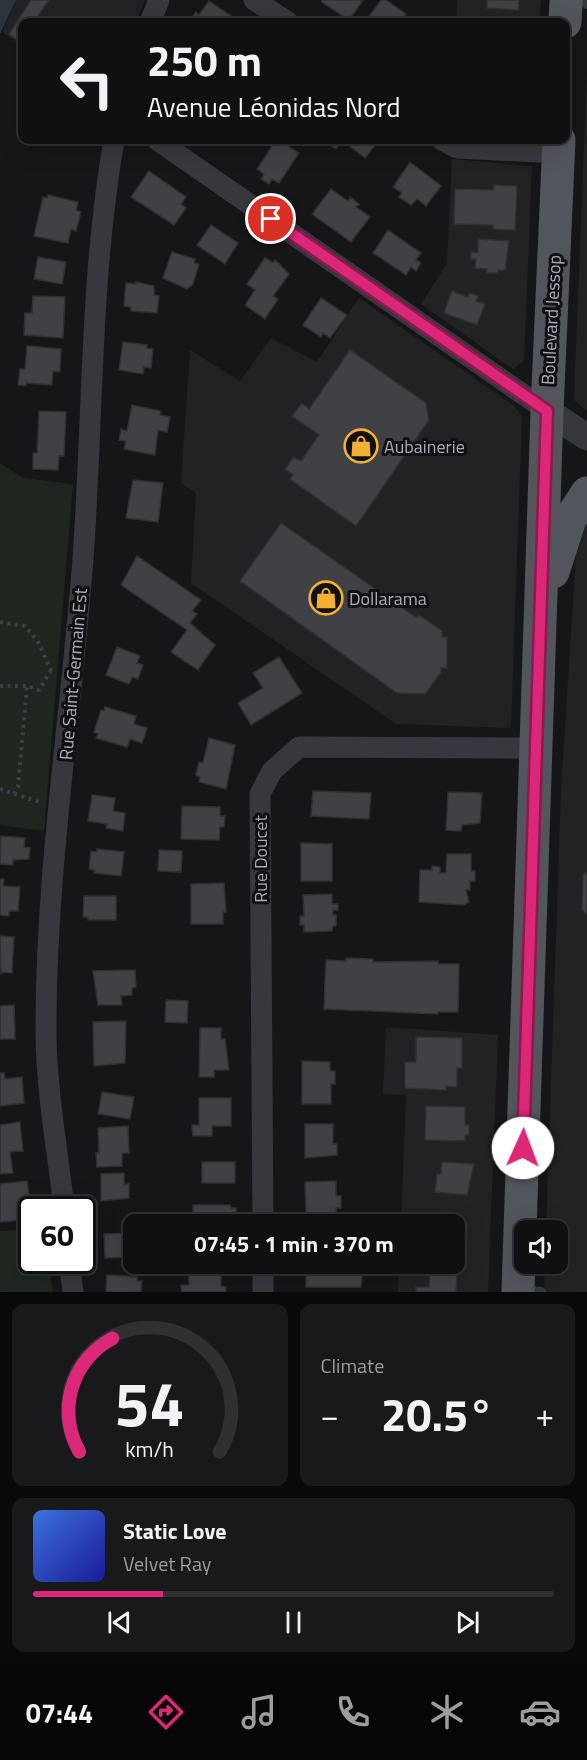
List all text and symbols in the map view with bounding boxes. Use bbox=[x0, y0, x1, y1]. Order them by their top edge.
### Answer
text: 250 m bbox=[147, 28, 262, 92]
icon: left bbox=[48, 42, 126, 120]
text: Avenue Léonidas Nord bbox=[147, 86, 400, 127]
pin bbox=[245, 193, 296, 244]
icon: arrive bbox=[254, 202, 287, 235]
street label: Boulevard Jessop bbox=[534, 254, 568, 386]
shop icon: Aubainerie bbox=[343, 428, 379, 464]
place label: Aubainerie bbox=[384, 433, 465, 460]
shop icon: Dollarama bbox=[308, 580, 344, 616]
place label: Dollarama bbox=[349, 585, 427, 612]
street label: Rue Saint-Germain Est bbox=[52, 586, 94, 761]
street label: Rue Doucet bbox=[247, 815, 274, 903]
position arrow bbox=[491, 1116, 555, 1180]
speed limit sign: 60 bbox=[18, 1196, 96, 1274]
map controls bbox=[514, 1220, 568, 1274]
button: sound bbox=[514, 1220, 568, 1274]
text: 07:45 · 1 min · 370 m bbox=[194, 1227, 394, 1261]
text: Climate bbox=[321, 1350, 384, 1381]
text: 54 bbox=[115, 1355, 185, 1450]
text: 20.5° bbox=[381, 1380, 493, 1448]
text: − bbox=[321, 1390, 339, 1440]
text: + bbox=[536, 1390, 554, 1440]
text: km/h bbox=[125, 1433, 174, 1465]
text: Static Love bbox=[123, 1514, 226, 1548]
text: Velvet Ray bbox=[123, 1548, 212, 1579]
icon: previous bbox=[103, 1606, 136, 1639]
icon: pause bbox=[277, 1606, 310, 1639]
icon: next bbox=[451, 1606, 484, 1639]
icon: directions bbox=[145, 1691, 187, 1733]
icon: music bbox=[238, 1691, 280, 1733]
icon: phone bbox=[332, 1691, 374, 1733]
icon: climate bbox=[426, 1691, 468, 1733]
icon: car bbox=[519, 1691, 561, 1733]
text: 07:44 bbox=[26, 1692, 93, 1733]

